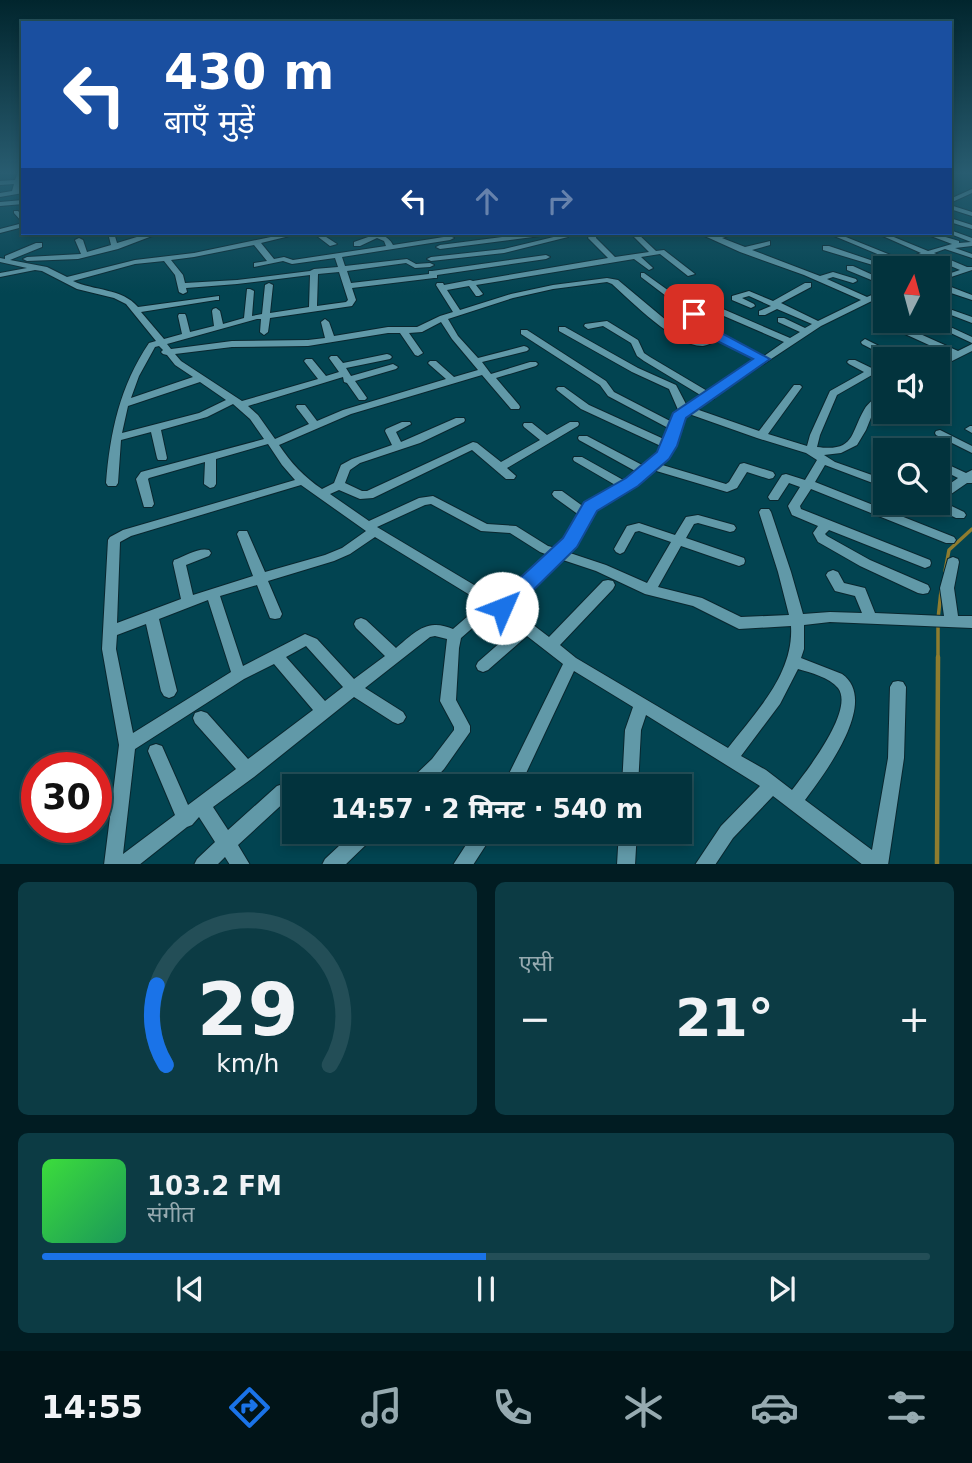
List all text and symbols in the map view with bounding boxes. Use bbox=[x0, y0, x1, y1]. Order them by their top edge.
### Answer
text: 430 m bbox=[164, 44, 334, 101]
icon: left bbox=[49, 49, 140, 140]
text: बाएँ मुड़ें bbox=[164, 103, 255, 141]
icon: left bbox=[395, 182, 433, 220]
icon: ahead bbox=[468, 182, 506, 220]
icon: right bbox=[541, 182, 579, 220]
north arrow bbox=[873, 256, 950, 332]
map controls bbox=[873, 256, 950, 515]
pin bbox=[664, 284, 724, 344]
icon: arrive bbox=[675, 295, 713, 333]
button: sound bbox=[873, 347, 950, 424]
button: search bbox=[873, 438, 950, 515]
position arrow bbox=[465, 571, 539, 645]
speed limit sign: 30 bbox=[21, 752, 112, 843]
text: 14:57 · 2 मिनट · 540 m bbox=[331, 794, 643, 824]
text: एसी bbox=[519, 950, 553, 976]
text: 29 bbox=[197, 967, 298, 1052]
text: 21° bbox=[675, 988, 774, 1048]
text: − bbox=[519, 997, 551, 1041]
text: + bbox=[898, 997, 930, 1041]
text: km/h bbox=[216, 1048, 279, 1077]
text: 103.2 FM bbox=[147, 1171, 282, 1201]
text: संगीत bbox=[147, 1201, 195, 1227]
icon: previous bbox=[171, 1270, 209, 1308]
icon: pause bbox=[467, 1270, 505, 1308]
icon: next bbox=[763, 1270, 801, 1308]
icon: directions bbox=[225, 1383, 274, 1432]
icon: music bbox=[357, 1383, 406, 1432]
icon: phone bbox=[488, 1383, 537, 1432]
icon: climate bbox=[619, 1383, 668, 1432]
icon: car bbox=[750, 1383, 799, 1432]
icon: filters bbox=[882, 1383, 931, 1432]
text: 14:55 bbox=[41, 1388, 143, 1426]

